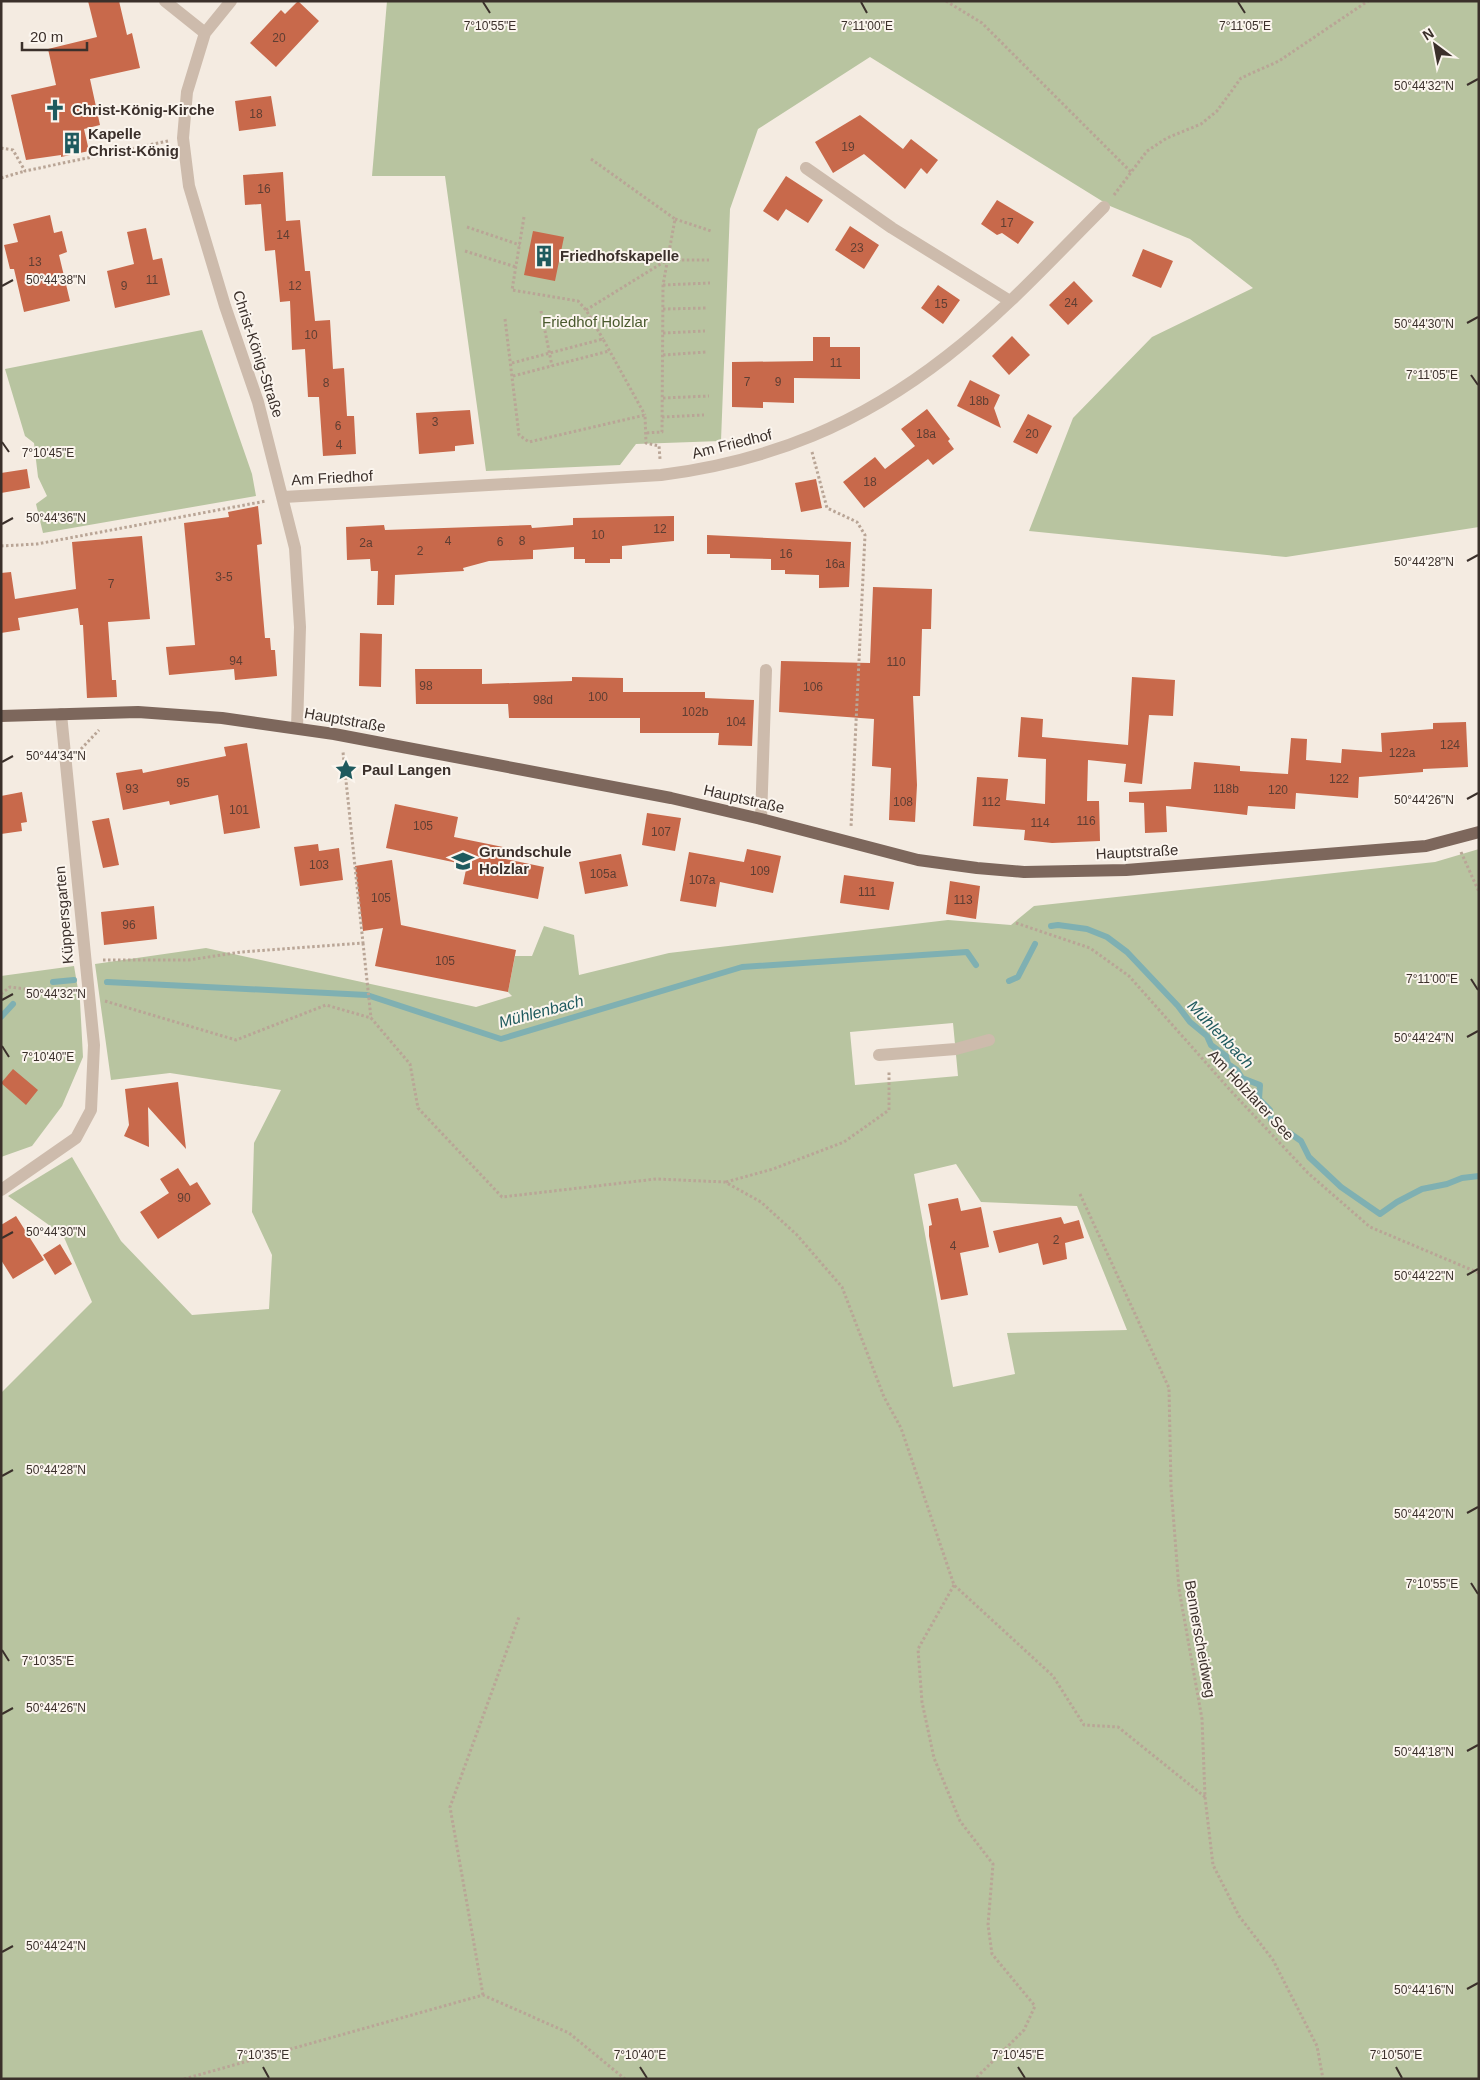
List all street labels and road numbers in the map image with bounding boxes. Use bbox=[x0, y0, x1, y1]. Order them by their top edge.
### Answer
street label: Christ-König-Straße bbox=[230, 288, 287, 420]
street label: Am Friedhof bbox=[690, 425, 774, 462]
street label: Am Friedhof bbox=[291, 467, 374, 488]
street label: Hauptstraße bbox=[303, 704, 387, 735]
street label: Hauptstraße bbox=[702, 781, 786, 816]
street label: Hauptstraße bbox=[1095, 841, 1179, 862]
street label: Küppersgarten bbox=[51, 865, 76, 965]
street label: Am Holzlarer See bbox=[1205, 1046, 1298, 1143]
street label: Bennerscheidweg bbox=[1182, 1579, 1219, 1699]

